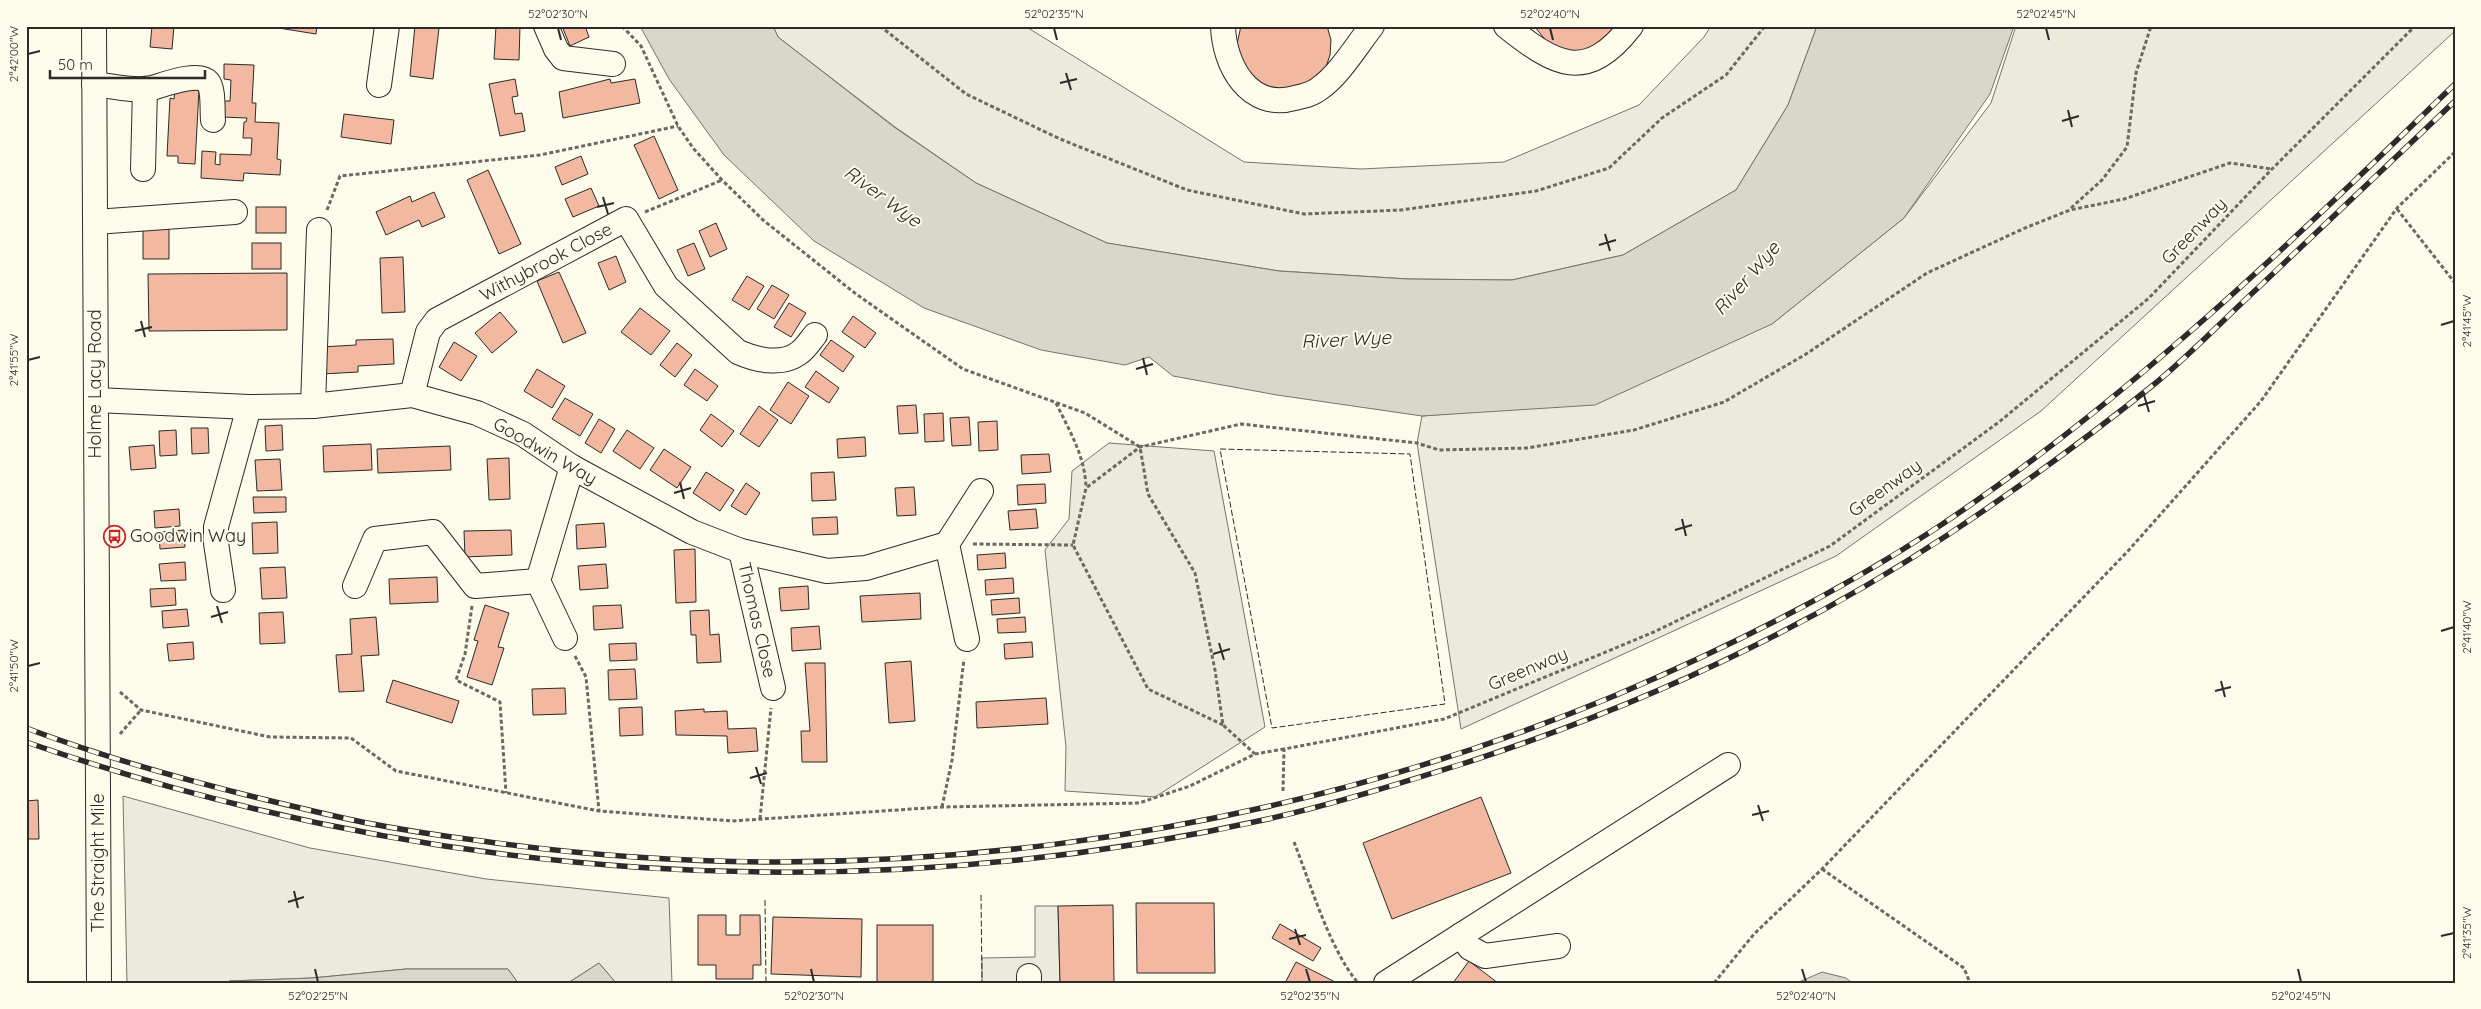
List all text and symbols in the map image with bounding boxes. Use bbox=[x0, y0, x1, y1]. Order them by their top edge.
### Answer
text: 52°02'30"N bbox=[528, 6, 588, 21]
text: 52°02'35"N bbox=[1024, 6, 1084, 21]
text: 52°02'40"N bbox=[1520, 6, 1580, 21]
text: 52°02'45"N bbox=[2016, 6, 2076, 21]
text: 2°42'00"W bbox=[6, 25, 21, 82]
scale bar bbox=[50, 48, 205, 80]
text: 50 m bbox=[58, 55, 93, 74]
water label: River Wye bbox=[840, 160, 927, 233]
street label: Greenway bbox=[2156, 192, 2231, 269]
street label: Withybrook Close bbox=[476, 217, 616, 306]
water label: River Wye bbox=[1707, 235, 1785, 320]
text: 2°41'45"W bbox=[2459, 294, 2474, 347]
street label: Holme Lacy Road bbox=[83, 309, 106, 459]
water label: River Wye bbox=[1301, 325, 1393, 353]
text: 2°41'55"W bbox=[6, 333, 21, 386]
street label: Goodwin Way bbox=[489, 412, 601, 490]
street label: Greenway bbox=[1844, 453, 1926, 522]
bus stop icon: Goodwin Way bbox=[102, 524, 126, 548]
place label: Goodwin Way bbox=[130, 524, 246, 547]
street label: Thomas Close bbox=[733, 560, 782, 680]
text: 2°41'40"W bbox=[2459, 600, 2474, 654]
text: 2°41'50"W bbox=[6, 639, 21, 693]
street label: Greenway bbox=[1484, 641, 1571, 696]
street label: The Straight Mile bbox=[86, 793, 109, 933]
text: 2°41'35"W bbox=[2459, 906, 2474, 959]
text: 52°02'25"N bbox=[288, 988, 348, 1003]
text: 52°02'30"N bbox=[784, 988, 844, 1003]
text: 52°02'35"N bbox=[1280, 988, 1340, 1003]
text: 52°02'40"N bbox=[1776, 988, 1836, 1003]
text: 52°02'45"N bbox=[2271, 988, 2331, 1003]

